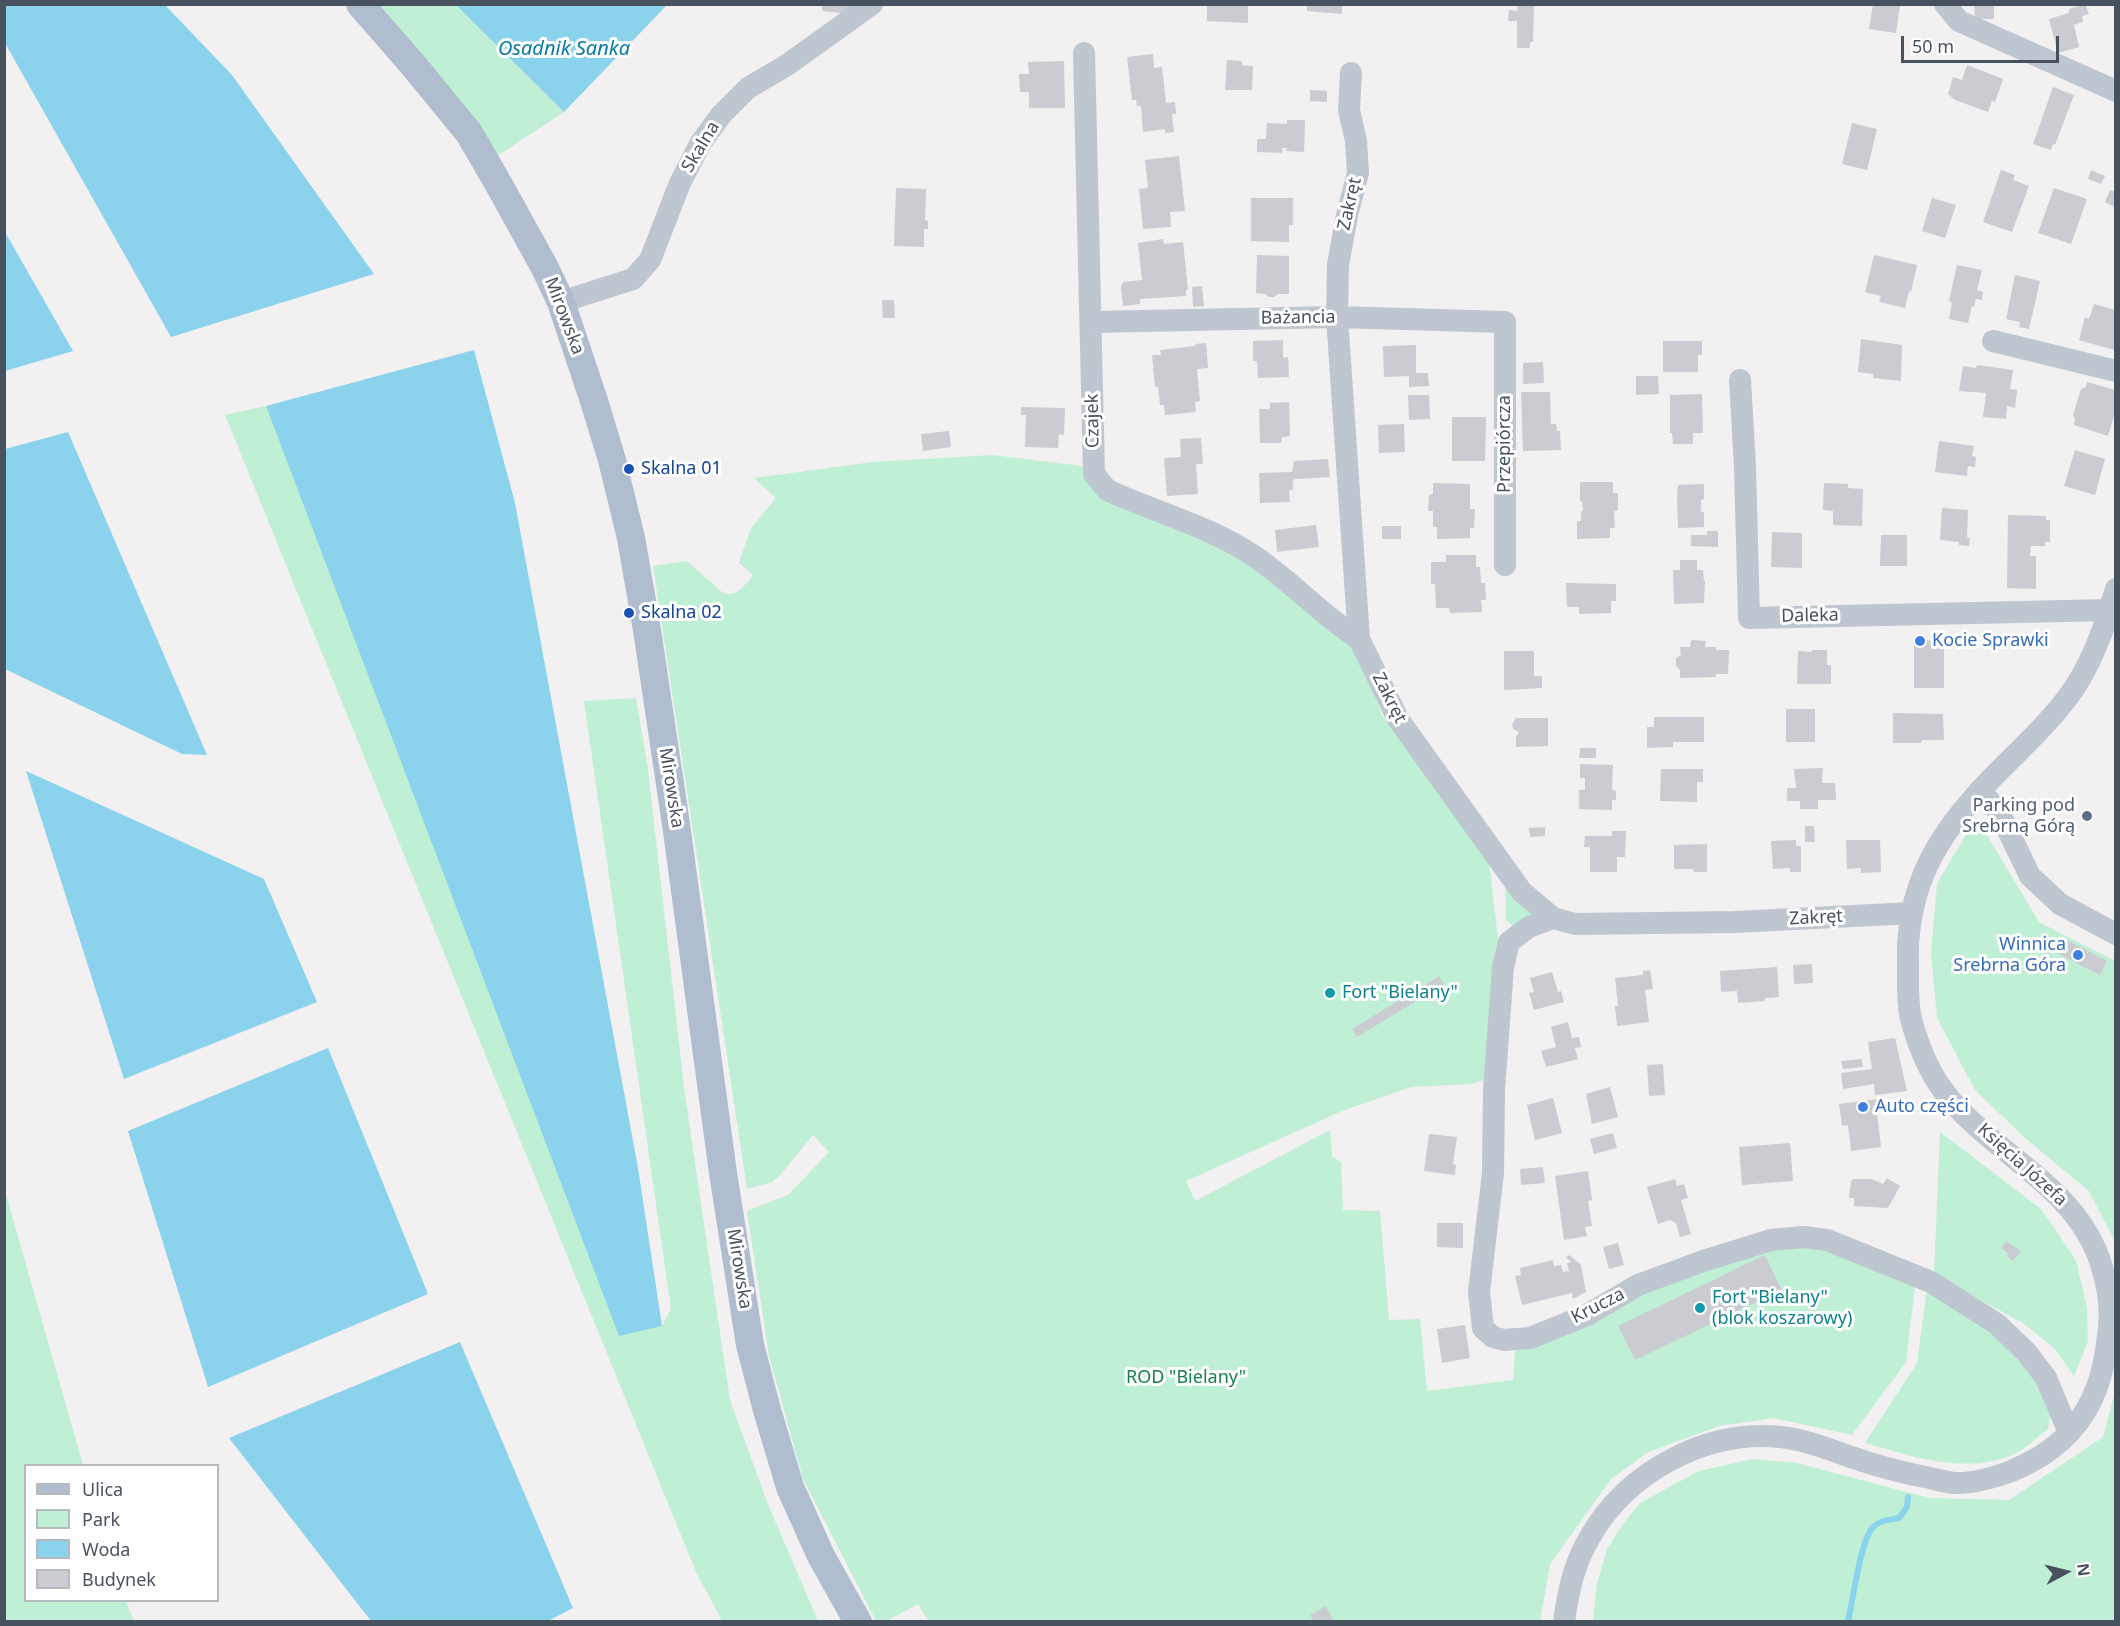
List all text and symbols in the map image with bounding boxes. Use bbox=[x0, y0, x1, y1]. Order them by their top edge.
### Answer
scale bar bbox=[1904, 24, 2062, 62]
text: 50 m bbox=[1912, 34, 1954, 58]
water label: Osadnik Sanka bbox=[498, 37, 630, 61]
street label: Skalna bbox=[677, 118, 725, 176]
street label: Zakręt bbox=[1333, 175, 1367, 233]
street label: Mirowska bbox=[539, 274, 589, 358]
street label: Bażancia bbox=[1260, 307, 1336, 329]
street label: Czajek bbox=[1082, 394, 1104, 448]
street label: Przepiórcza bbox=[1494, 395, 1516, 493]
place label: Skalna 01 bbox=[641, 458, 722, 480]
marker: Skalna 01 bbox=[622, 462, 636, 476]
place label: Skalna 02 bbox=[641, 602, 722, 624]
street label: Daleka bbox=[1781, 605, 1839, 627]
marker: Skalna 02 bbox=[622, 606, 636, 620]
place label: Kocie Sprawki bbox=[1932, 630, 2049, 652]
marker: Kocie Sprawki bbox=[1913, 634, 1927, 648]
street label: Zakręt bbox=[1367, 669, 1411, 727]
street label: Mirowska bbox=[654, 746, 688, 830]
place label: Parking pod Srebrną Górą bbox=[1962, 795, 2075, 838]
marker: Parking pod Srebrną Górą bbox=[2080, 809, 2094, 823]
street label: Zakręt bbox=[1789, 906, 1843, 930]
place label: Winnica Srebrna Góra bbox=[1953, 934, 2066, 976]
marker: Winnica Srebrna Góra bbox=[2071, 948, 2085, 962]
place label: Fort "Bielany" bbox=[1342, 982, 1458, 1004]
marker: Fort "Bielany" bbox=[1323, 986, 1337, 1000]
place label: Auto części bbox=[1875, 1096, 1969, 1118]
marker: Auto części bbox=[1856, 1100, 1870, 1114]
street label: Księcia Józefa bbox=[1973, 1119, 2071, 1211]
street label: Mirowska bbox=[722, 1227, 756, 1311]
street label: Krucza bbox=[1568, 1283, 1628, 1329]
place label: Fort "Bielany" (blok koszarowy) bbox=[1712, 1287, 1852, 1330]
marker: Fort "Bielany" (blok koszarowy) bbox=[1693, 1301, 1707, 1315]
park label: ROD "Bielany" bbox=[1126, 1367, 1246, 1389]
legend bbox=[24, 1464, 219, 1602]
text: Ulica bbox=[82, 1477, 123, 1501]
text: Park bbox=[82, 1507, 120, 1531]
text: Woda bbox=[82, 1537, 130, 1561]
north arrow bbox=[2036, 1542, 2096, 1602]
text: N bbox=[2072, 1562, 2096, 1578]
text: Budynek bbox=[82, 1567, 156, 1591]

